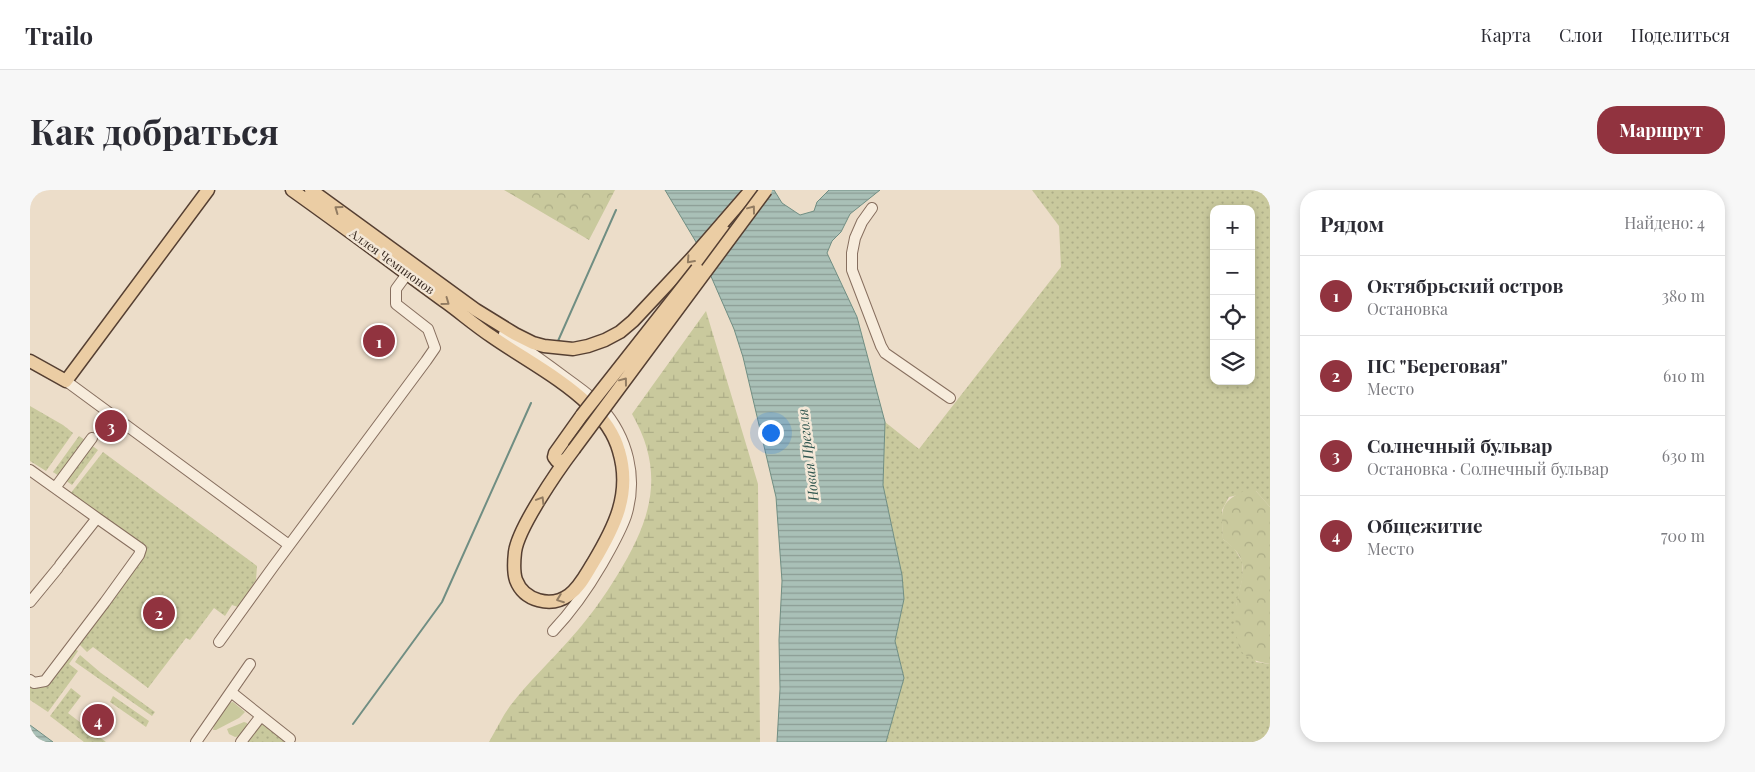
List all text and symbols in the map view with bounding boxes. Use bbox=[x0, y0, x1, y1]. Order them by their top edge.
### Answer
text: Trailo bbox=[25, 19, 93, 51]
text: Карта bbox=[1480, 23, 1531, 47]
text: Слои bbox=[1559, 23, 1603, 47]
text: Поделиться bbox=[1631, 23, 1730, 47]
button: Маршрут bbox=[1597, 106, 1725, 154]
text: Как добраться bbox=[30, 107, 279, 154]
map controls bbox=[1210, 205, 1255, 385]
button: + bbox=[1210, 205, 1255, 250]
one-way arrow bbox=[747, 206, 755, 215]
one-way arrow bbox=[335, 207, 344, 215]
text: Рядом bbox=[1320, 209, 1384, 237]
text: Найдено: 4 bbox=[1624, 212, 1705, 233]
street label: Аллея Чемпионов bbox=[346, 224, 438, 298]
button: − bbox=[1210, 250, 1255, 295]
one-way arrow bbox=[687, 255, 696, 264]
text: Октябрьский остров bbox=[1367, 272, 1563, 298]
text: 1 bbox=[1333, 285, 1339, 306]
text: 380 m bbox=[1662, 285, 1705, 306]
button: locate bbox=[1210, 295, 1255, 340]
one-way arrow bbox=[440, 297, 449, 305]
text: Остановка bbox=[1367, 298, 1448, 319]
pin: 1 bbox=[363, 322, 395, 360]
button: layers bbox=[1210, 340, 1255, 385]
text: ПС "Береговая" bbox=[1367, 352, 1508, 378]
text: 2 bbox=[1332, 365, 1340, 386]
text: 610 m bbox=[1663, 365, 1705, 386]
one-way arrow bbox=[618, 378, 627, 387]
text: Место bbox=[1367, 378, 1414, 399]
pin: 3 bbox=[95, 407, 127, 445]
water label: Новая Преголя bbox=[792, 408, 823, 503]
your location bbox=[758, 420, 784, 446]
text: Солнечный бульвар bbox=[1367, 432, 1552, 458]
text: 3 bbox=[1332, 445, 1340, 466]
text: 630 m bbox=[1662, 445, 1705, 466]
text: Остановка · Солнечный бульвар bbox=[1367, 458, 1609, 479]
one-way arrow bbox=[534, 496, 544, 505]
text: Общежитие bbox=[1367, 512, 1482, 538]
text: 4 bbox=[1332, 525, 1340, 546]
text: 700 m bbox=[1661, 525, 1705, 546]
text: Место bbox=[1367, 538, 1414, 559]
one-way arrow bbox=[556, 593, 565, 603]
pin: 2 bbox=[143, 594, 175, 632]
pin: 4 bbox=[82, 701, 114, 739]

